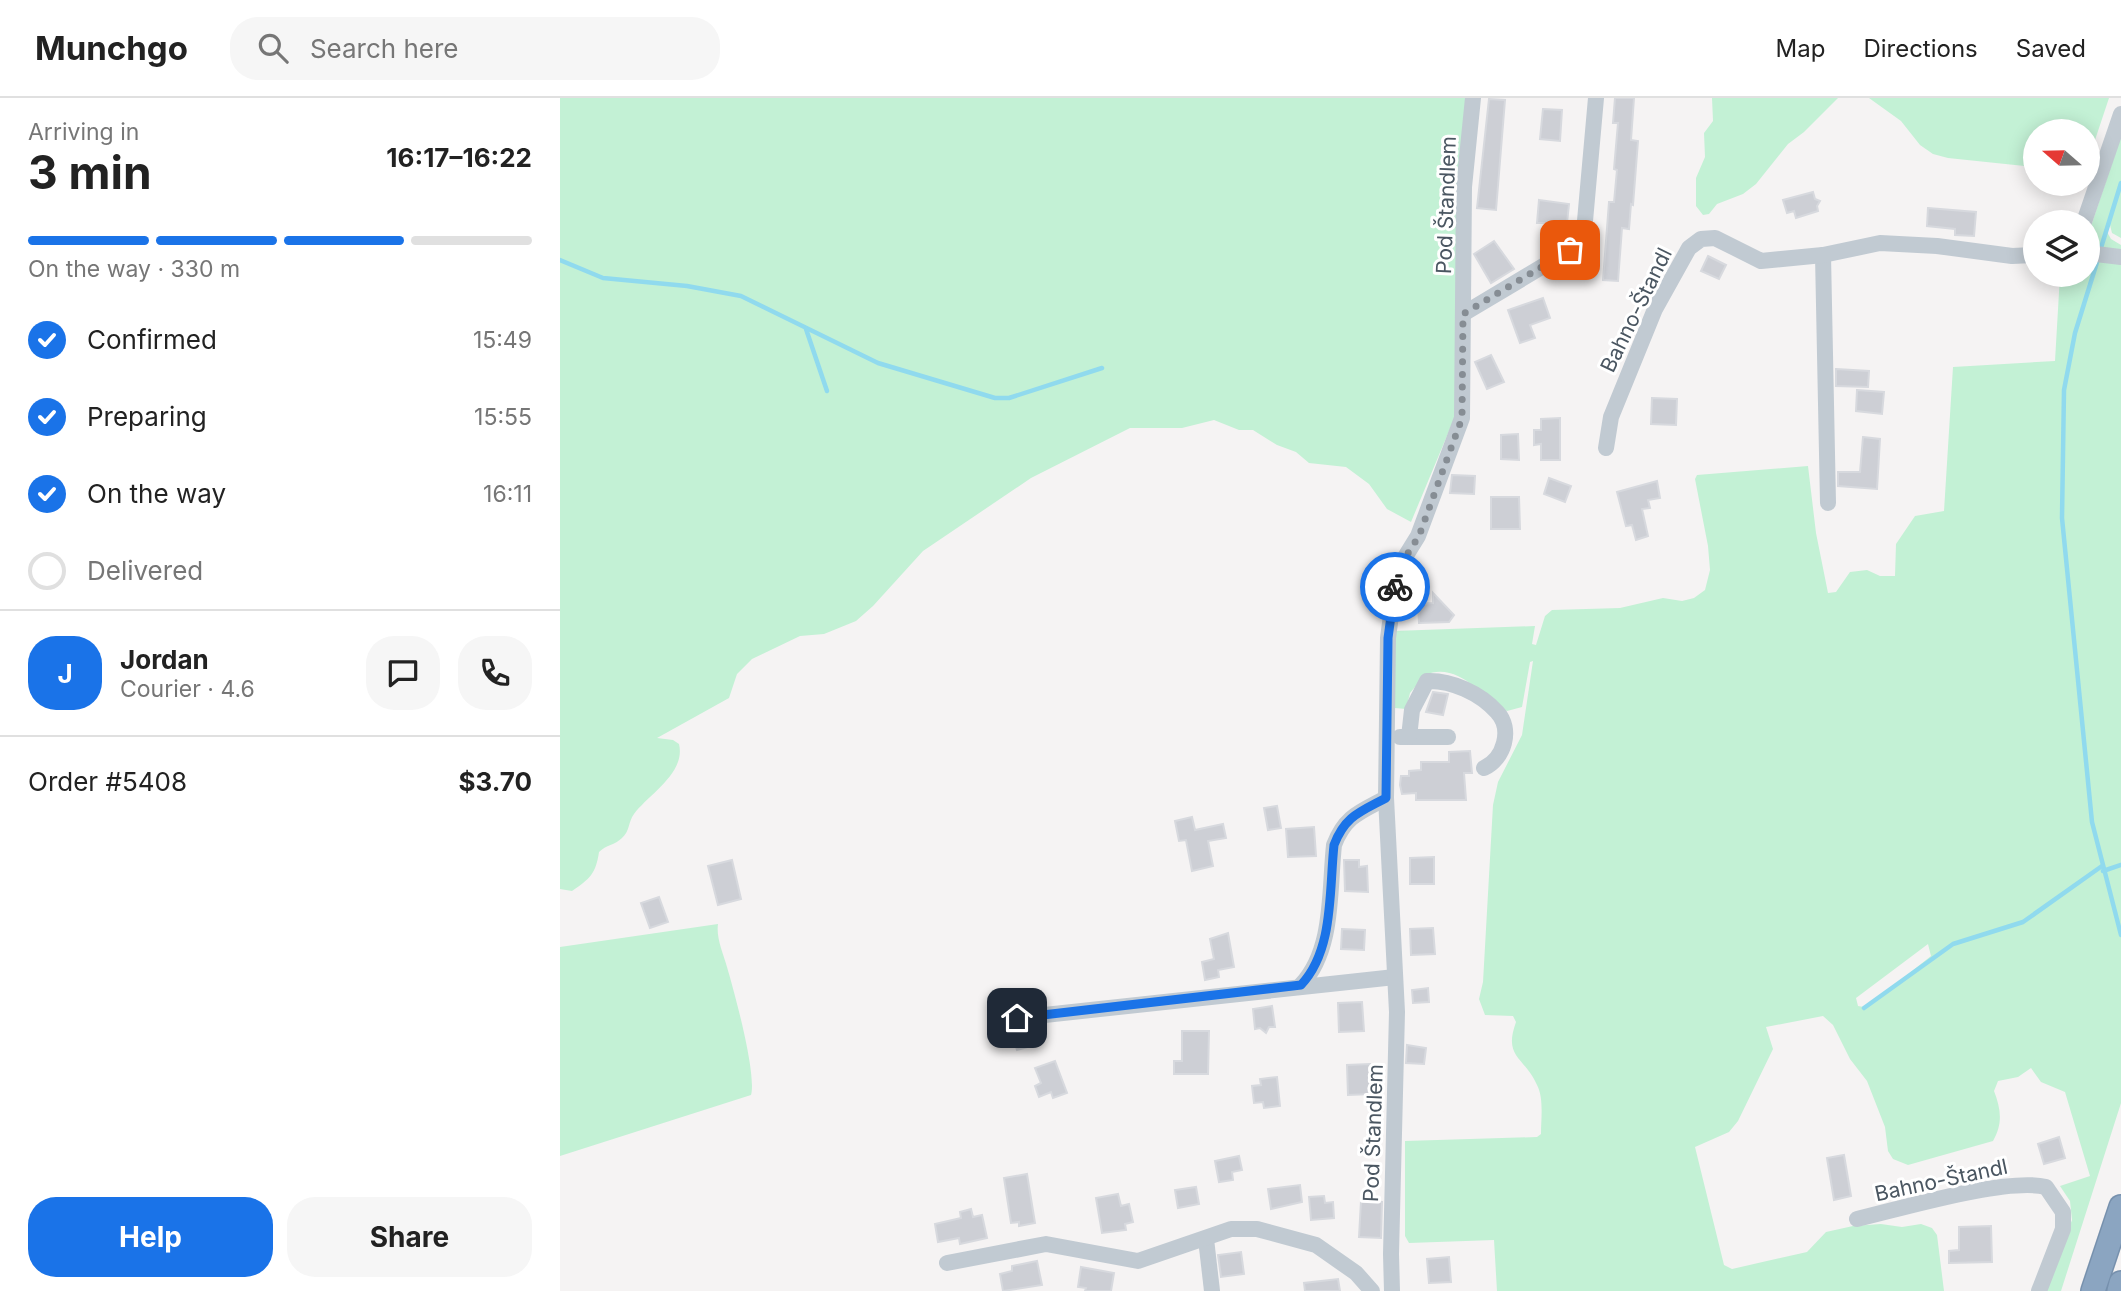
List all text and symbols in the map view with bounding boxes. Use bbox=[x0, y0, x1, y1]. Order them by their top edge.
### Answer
search box bbox=[230, 17, 720, 80]
text: Munchgo bbox=[35, 28, 188, 68]
icon: search bbox=[254, 29, 292, 67]
text: Search here bbox=[310, 33, 459, 64]
text: Map bbox=[1776, 34, 1825, 63]
text: Directions bbox=[1863, 34, 1978, 63]
text: Saved bbox=[2016, 34, 2086, 63]
text: Arriving in bbox=[28, 118, 139, 146]
north arrow bbox=[2023, 119, 2100, 196]
map controls bbox=[2023, 119, 2100, 287]
street label: Pod Štandlem bbox=[1431, 136, 1461, 274]
text: 16:17–16:22 bbox=[386, 142, 532, 173]
text: 3 min bbox=[28, 144, 152, 200]
button: layers bbox=[2023, 210, 2100, 287]
pin bbox=[1540, 220, 1600, 280]
icon: bag bbox=[1551, 231, 1589, 269]
street label: Bahno-Štandl bbox=[1595, 244, 1677, 376]
text: On the way · 330 m bbox=[28, 255, 240, 283]
icon: check bbox=[28, 321, 66, 359]
text: Confirmed bbox=[87, 324, 217, 355]
text: 15:49 bbox=[473, 326, 532, 354]
icon: check bbox=[28, 398, 66, 436]
text: Preparing bbox=[87, 401, 207, 432]
text: 15:55 bbox=[474, 403, 532, 431]
icon: check bbox=[28, 475, 66, 513]
text: On the way bbox=[87, 478, 226, 509]
text: 16:11 bbox=[483, 480, 532, 508]
courier bbox=[1360, 552, 1430, 622]
text: Delivered bbox=[87, 555, 203, 586]
icon: bike bbox=[1376, 568, 1414, 606]
button: chat bbox=[366, 636, 440, 710]
button: phone bbox=[458, 636, 532, 710]
text: Jordan bbox=[120, 644, 209, 675]
text: J bbox=[57, 658, 73, 689]
text: Courier · 4.6 bbox=[120, 675, 255, 703]
text: Order #5408 bbox=[28, 766, 187, 797]
text: $3.70 bbox=[458, 766, 532, 797]
pin bbox=[987, 988, 1047, 1048]
icon: home bbox=[998, 999, 1036, 1037]
street label: Pod Štandlem bbox=[1358, 1064, 1388, 1202]
street label: Bahno-Štandl bbox=[1872, 1154, 2010, 1206]
button: Help bbox=[28, 1197, 273, 1277]
button: Share bbox=[287, 1197, 532, 1277]

